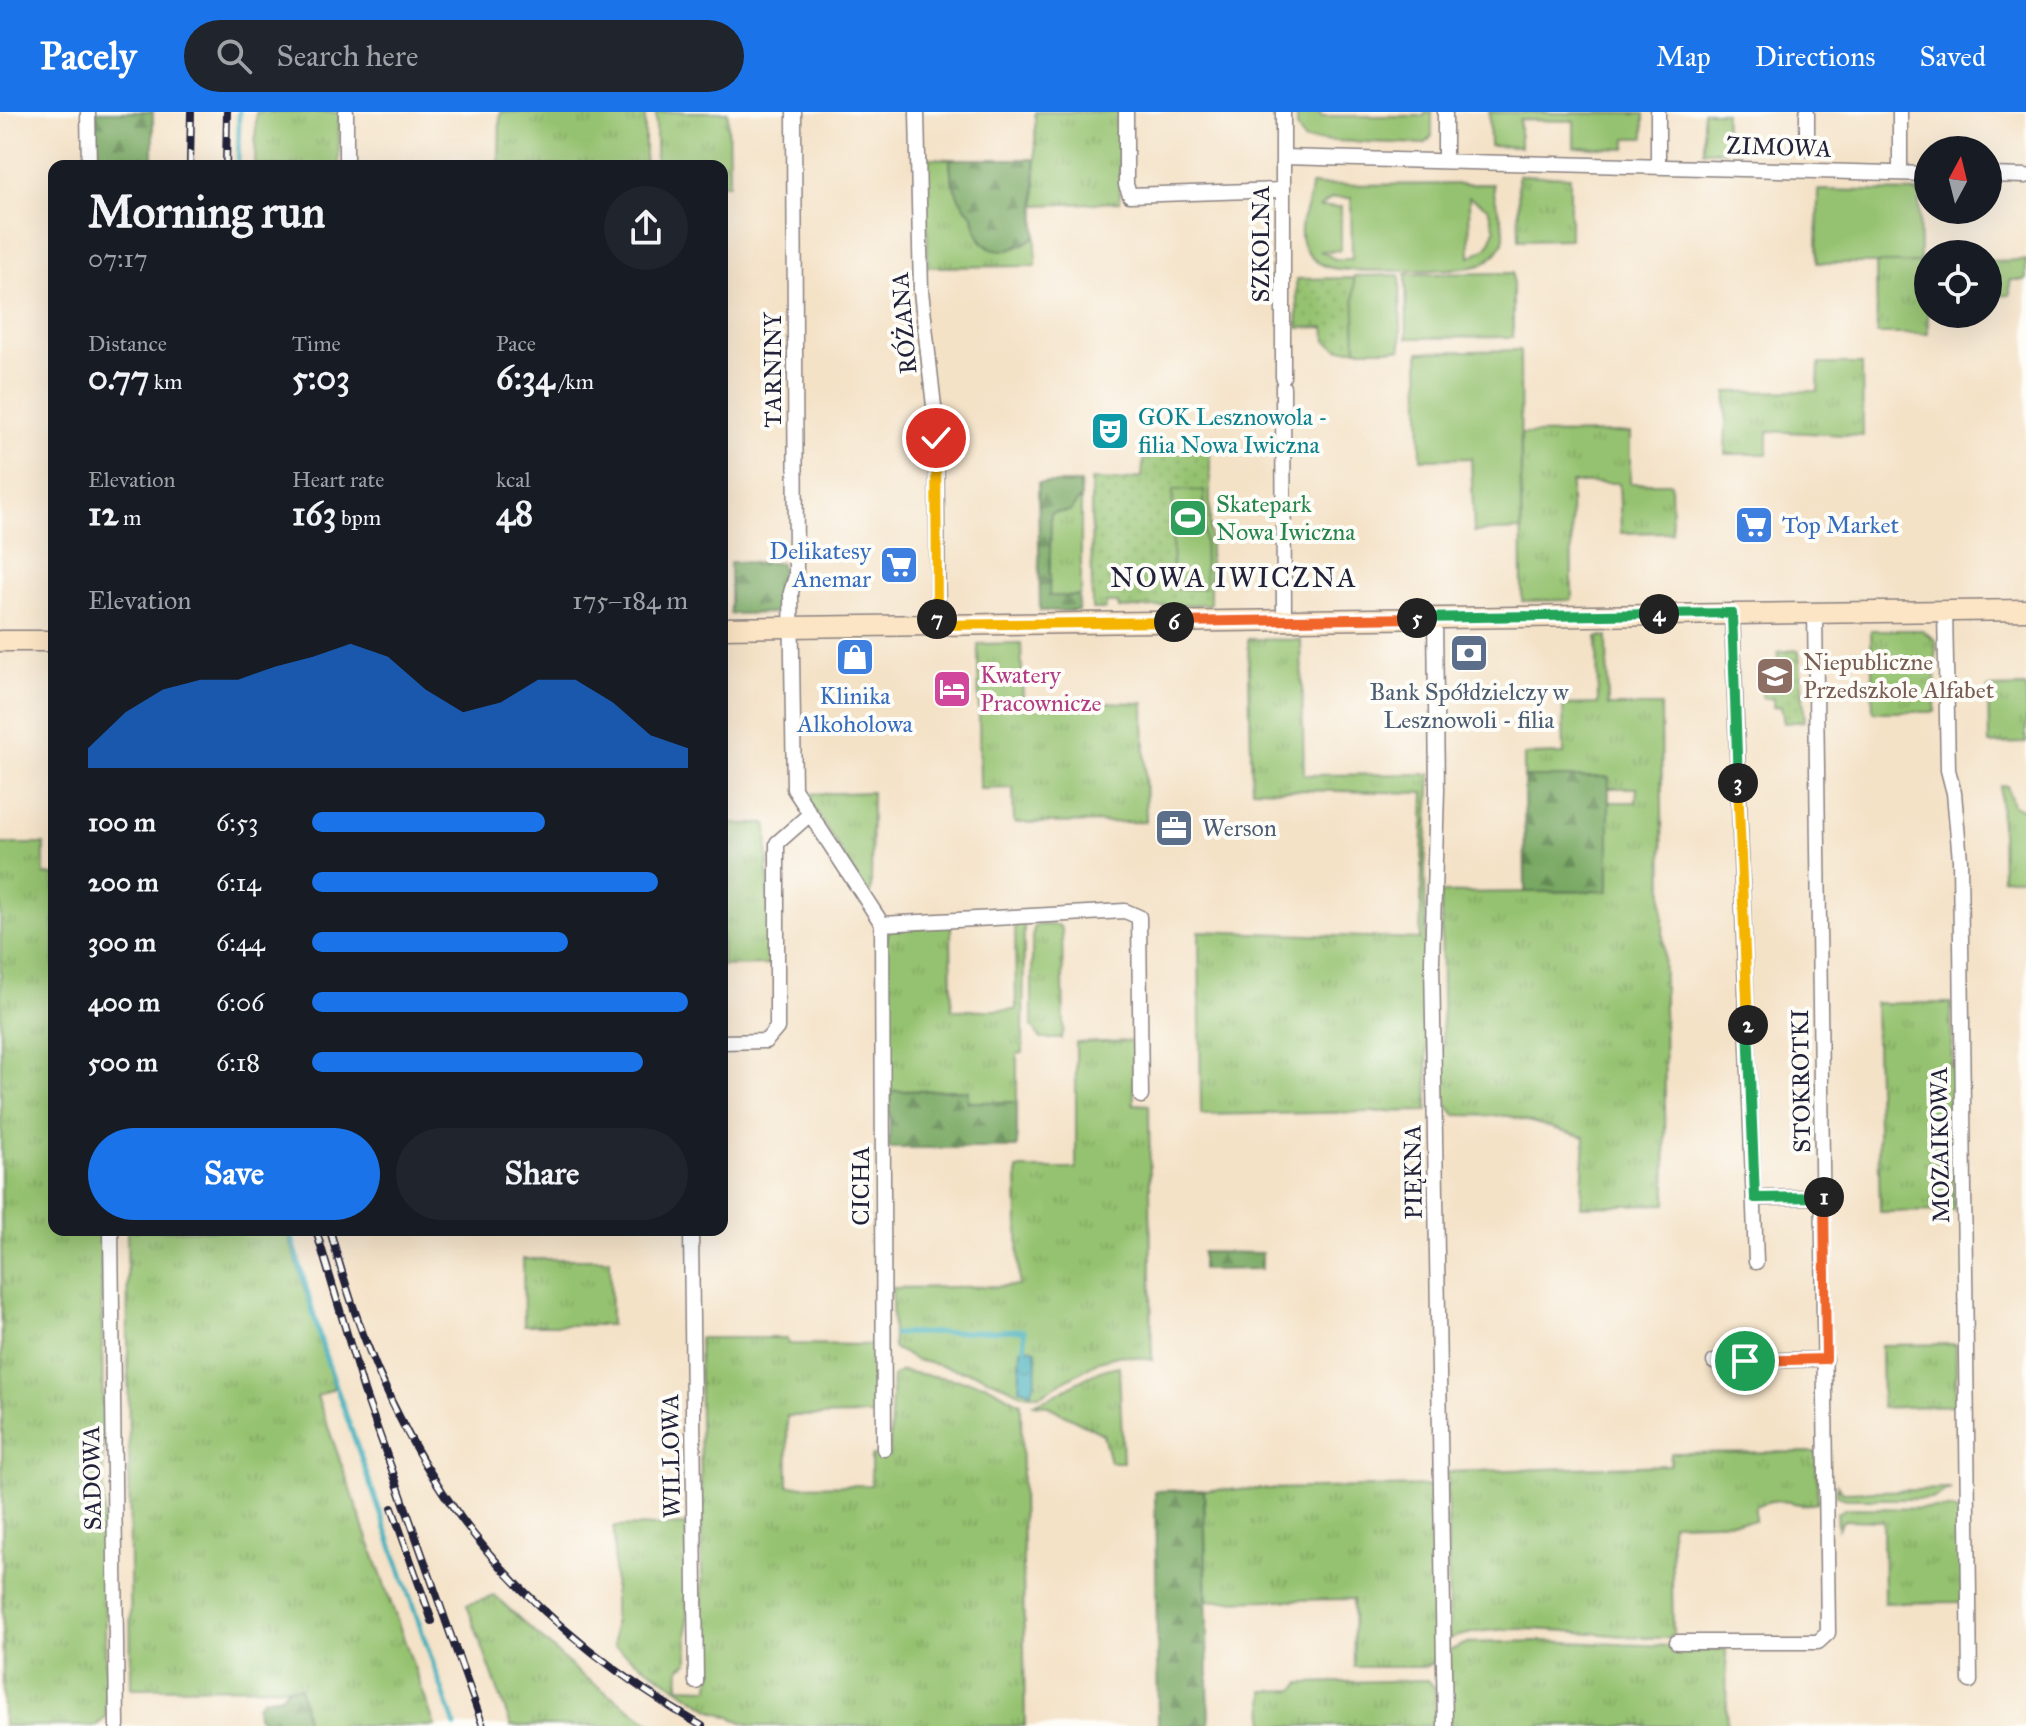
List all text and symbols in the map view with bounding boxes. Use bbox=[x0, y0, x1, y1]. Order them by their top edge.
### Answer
search box bbox=[184, 20, 744, 92]
text: Pacely bbox=[40, 33, 136, 79]
icon: search bbox=[212, 34, 256, 78]
text: Search here bbox=[276, 38, 418, 74]
text: Map bbox=[1656, 39, 1711, 74]
text: Directions bbox=[1755, 39, 1876, 74]
text: Saved bbox=[1920, 39, 1986, 74]
street label: ZIMOWA bbox=[1726, 130, 1832, 164]
north arrow bbox=[1914, 136, 2002, 224]
map controls bbox=[1914, 136, 2002, 328]
text: Morning run bbox=[88, 185, 325, 239]
street label: SZKOLNA bbox=[1246, 185, 1276, 303]
button: share bbox=[604, 186, 688, 270]
button: locate bbox=[1914, 240, 2002, 328]
text: 07:17 bbox=[88, 242, 148, 274]
street label: RÓŻANA bbox=[885, 271, 923, 375]
street label: TARNINY bbox=[758, 312, 788, 428]
text: Distance bbox=[88, 330, 167, 357]
text: Time bbox=[292, 330, 341, 357]
text: Pace bbox=[496, 330, 536, 357]
text: 0.77 bbox=[88, 357, 149, 398]
text: 5:03 bbox=[292, 357, 350, 398]
text: 6:34 bbox=[496, 357, 555, 398]
text: km bbox=[149, 368, 183, 395]
text: /km bbox=[555, 368, 594, 395]
place label: GOK Lesznowola - filia Nowa Iwiczna bbox=[1138, 402, 1328, 460]
pin bbox=[902, 404, 970, 472]
theatre icon: GOK Lesznowola - filia Nowa Iwiczna bbox=[1089, 410, 1131, 452]
icon: check bbox=[914, 416, 958, 460]
text: Elevation bbox=[88, 466, 175, 493]
text: Heart rate bbox=[292, 466, 385, 493]
text: kcal bbox=[496, 466, 531, 493]
place label: Skatepark Nowa Iwiczna bbox=[1216, 489, 1356, 547]
text: 12 bbox=[88, 493, 118, 534]
text: 163 bbox=[292, 493, 336, 534]
text: 48 bbox=[496, 493, 533, 534]
sports icon: Skatepark Nowa Iwiczna bbox=[1167, 497, 1209, 539]
text: m bbox=[118, 504, 141, 531]
text: bpm bbox=[336, 504, 381, 531]
supermarket icon: Top Market bbox=[1733, 504, 1775, 546]
place label: Top Market bbox=[1782, 510, 1900, 540]
place label: Delikatesy Anemar bbox=[769, 536, 872, 594]
supermarket icon: Delikatesy Anemar bbox=[878, 544, 920, 586]
district label: NOWA IWICZNA bbox=[1110, 560, 1358, 595]
text: Elevation bbox=[88, 584, 191, 616]
text: 175–184 m bbox=[572, 584, 688, 616]
pin: 4 bbox=[1639, 594, 1679, 634]
pin: 5 bbox=[1397, 598, 1437, 638]
pin: 7 bbox=[917, 599, 957, 639]
text: 4 bbox=[1653, 600, 1665, 627]
pin: 6 bbox=[1154, 602, 1194, 642]
text: 5 bbox=[1412, 604, 1422, 631]
text: 7 bbox=[931, 605, 943, 632]
text: 6 bbox=[1168, 608, 1180, 635]
bank icon: Bank Spółdzielczy w Lesznowoli - filia bbox=[1448, 632, 1490, 674]
shop icon: Klinika Alkoholowa bbox=[834, 636, 876, 678]
place label: Niepubliczne Przedszkole Alfabet bbox=[1803, 647, 1995, 705]
school or university icon: Niepubliczne Przedszkole Alfabet bbox=[1754, 655, 1796, 697]
place label: Kwatery Pracownicze bbox=[980, 660, 1101, 718]
hotel icon: Kwatery Pracownicze bbox=[931, 668, 973, 710]
place label: Bank Spółdzielczy w Lesznowoli - filia bbox=[1369, 677, 1570, 735]
place label: Klinika Alkoholowa bbox=[796, 681, 914, 739]
pin: 3 bbox=[1718, 763, 1758, 803]
text: 3 bbox=[1734, 769, 1742, 796]
text: 100 m bbox=[88, 806, 156, 838]
text: 6:53 bbox=[216, 806, 258, 838]
office icon: Werson bbox=[1153, 807, 1195, 849]
place label: Werson bbox=[1202, 813, 1277, 843]
text: 200 m bbox=[88, 866, 159, 898]
text: 6:14 bbox=[216, 866, 261, 898]
text: 300 m bbox=[88, 926, 156, 958]
text: 6:44 bbox=[216, 926, 265, 958]
text: 400 m bbox=[88, 986, 160, 1018]
text: 6:06 bbox=[216, 986, 264, 1018]
pin: 2 bbox=[1728, 1005, 1768, 1045]
street label: STOKROTKI bbox=[1785, 1009, 1817, 1153]
text: 2 bbox=[1743, 1011, 1753, 1038]
text: 500 m bbox=[88, 1046, 158, 1078]
text: 6:18 bbox=[216, 1046, 260, 1078]
street label: MOZAIKOWA bbox=[1924, 1067, 1956, 1223]
street label: PIĘKNA bbox=[1397, 1124, 1429, 1220]
button: Save bbox=[88, 1128, 380, 1220]
button: Share bbox=[396, 1128, 688, 1220]
street label: CICHA bbox=[846, 1146, 876, 1226]
pin: 1 bbox=[1804, 1177, 1844, 1217]
text: 1 bbox=[1820, 1183, 1828, 1210]
pin bbox=[1711, 1327, 1779, 1395]
icon: arrive bbox=[1723, 1339, 1767, 1383]
street label: WILLOWA bbox=[655, 1394, 687, 1518]
street label: SADOWA bbox=[76, 1425, 108, 1531]

